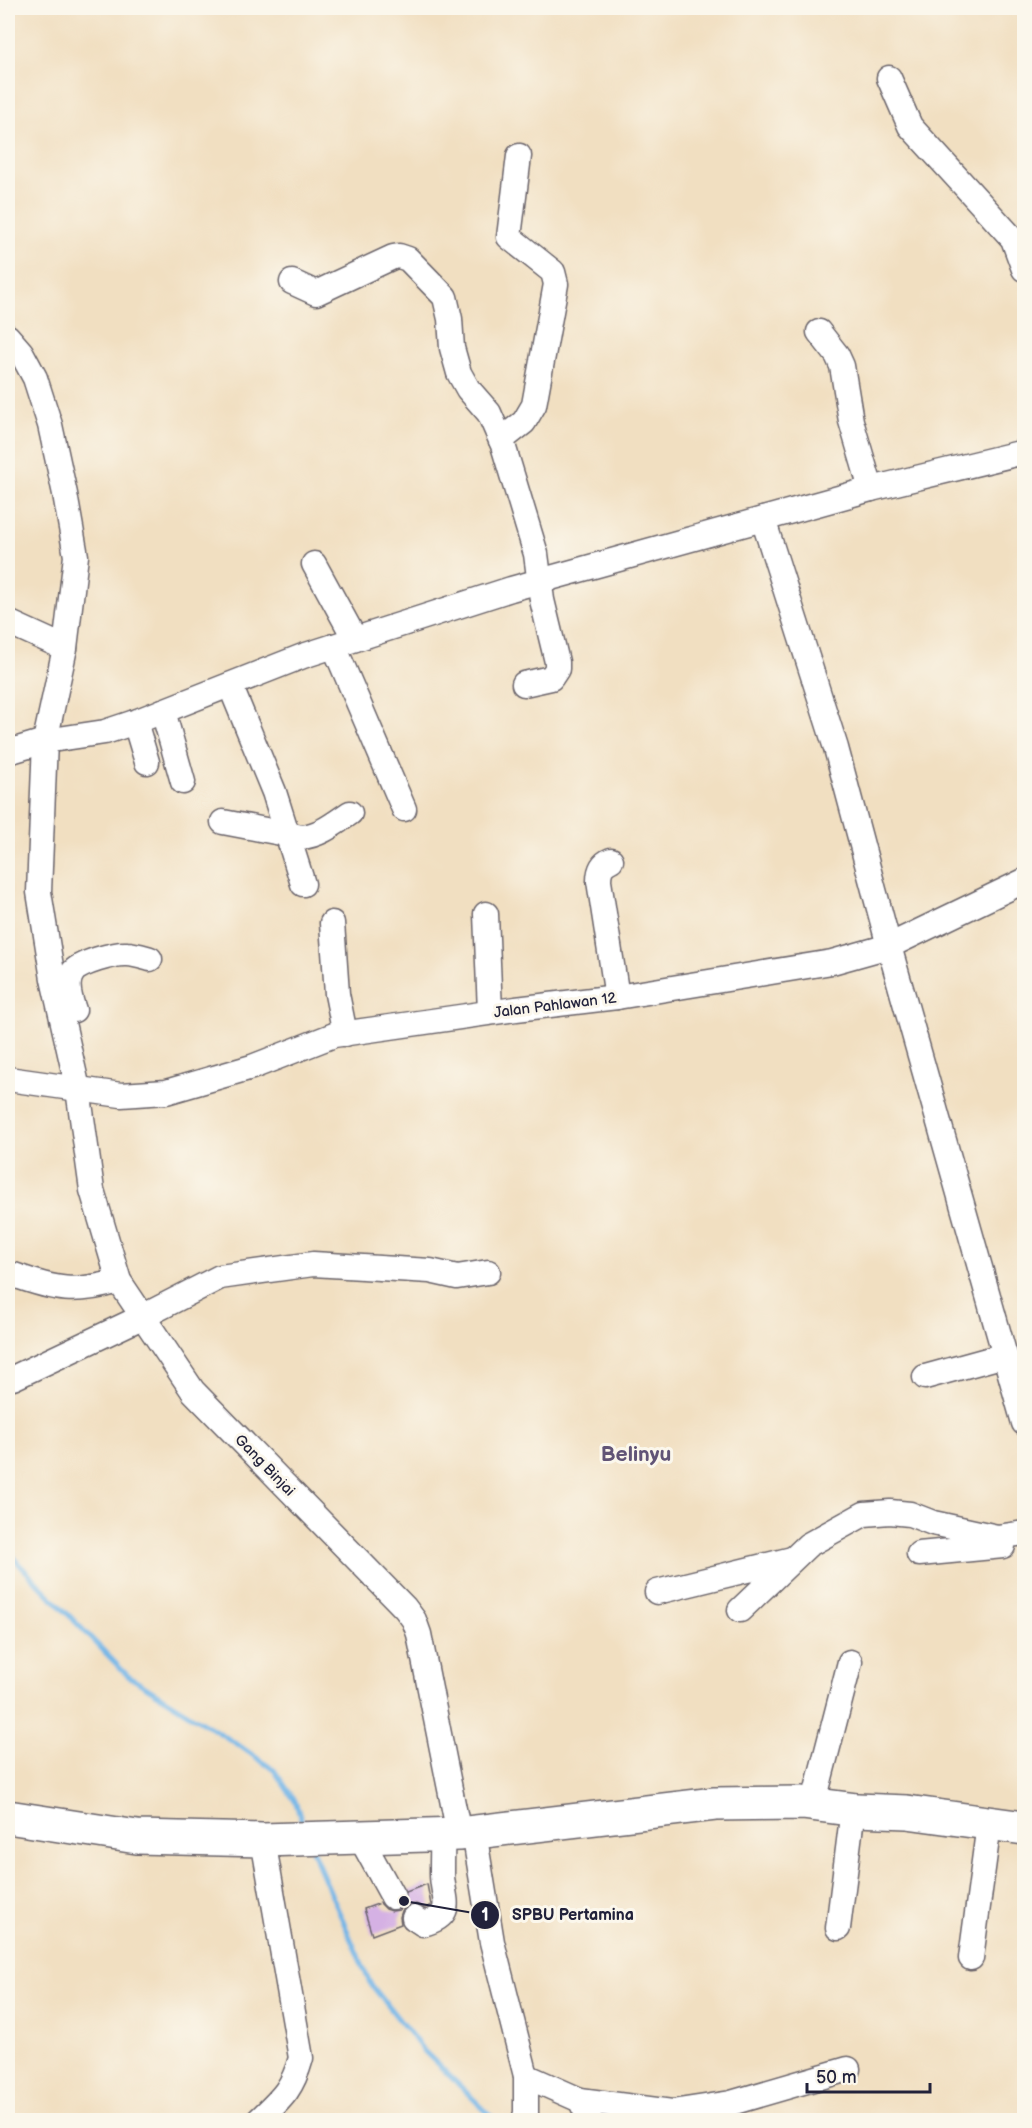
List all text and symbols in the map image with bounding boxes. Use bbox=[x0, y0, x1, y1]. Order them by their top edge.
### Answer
street label: Jalan Pahlawan 12 bbox=[493, 989, 618, 1022]
street label: Gang Binjai bbox=[230, 1430, 299, 1500]
district label: Belinyu bbox=[601, 1442, 671, 1467]
callout: SPBU Pertamina bbox=[470, 1898, 646, 1932]
text: 1 bbox=[481, 1905, 489, 1926]
text: SPBU Pertamina bbox=[512, 1906, 634, 1925]
scale bar bbox=[807, 2056, 930, 2094]
text: 50 m bbox=[816, 2067, 857, 2088]

